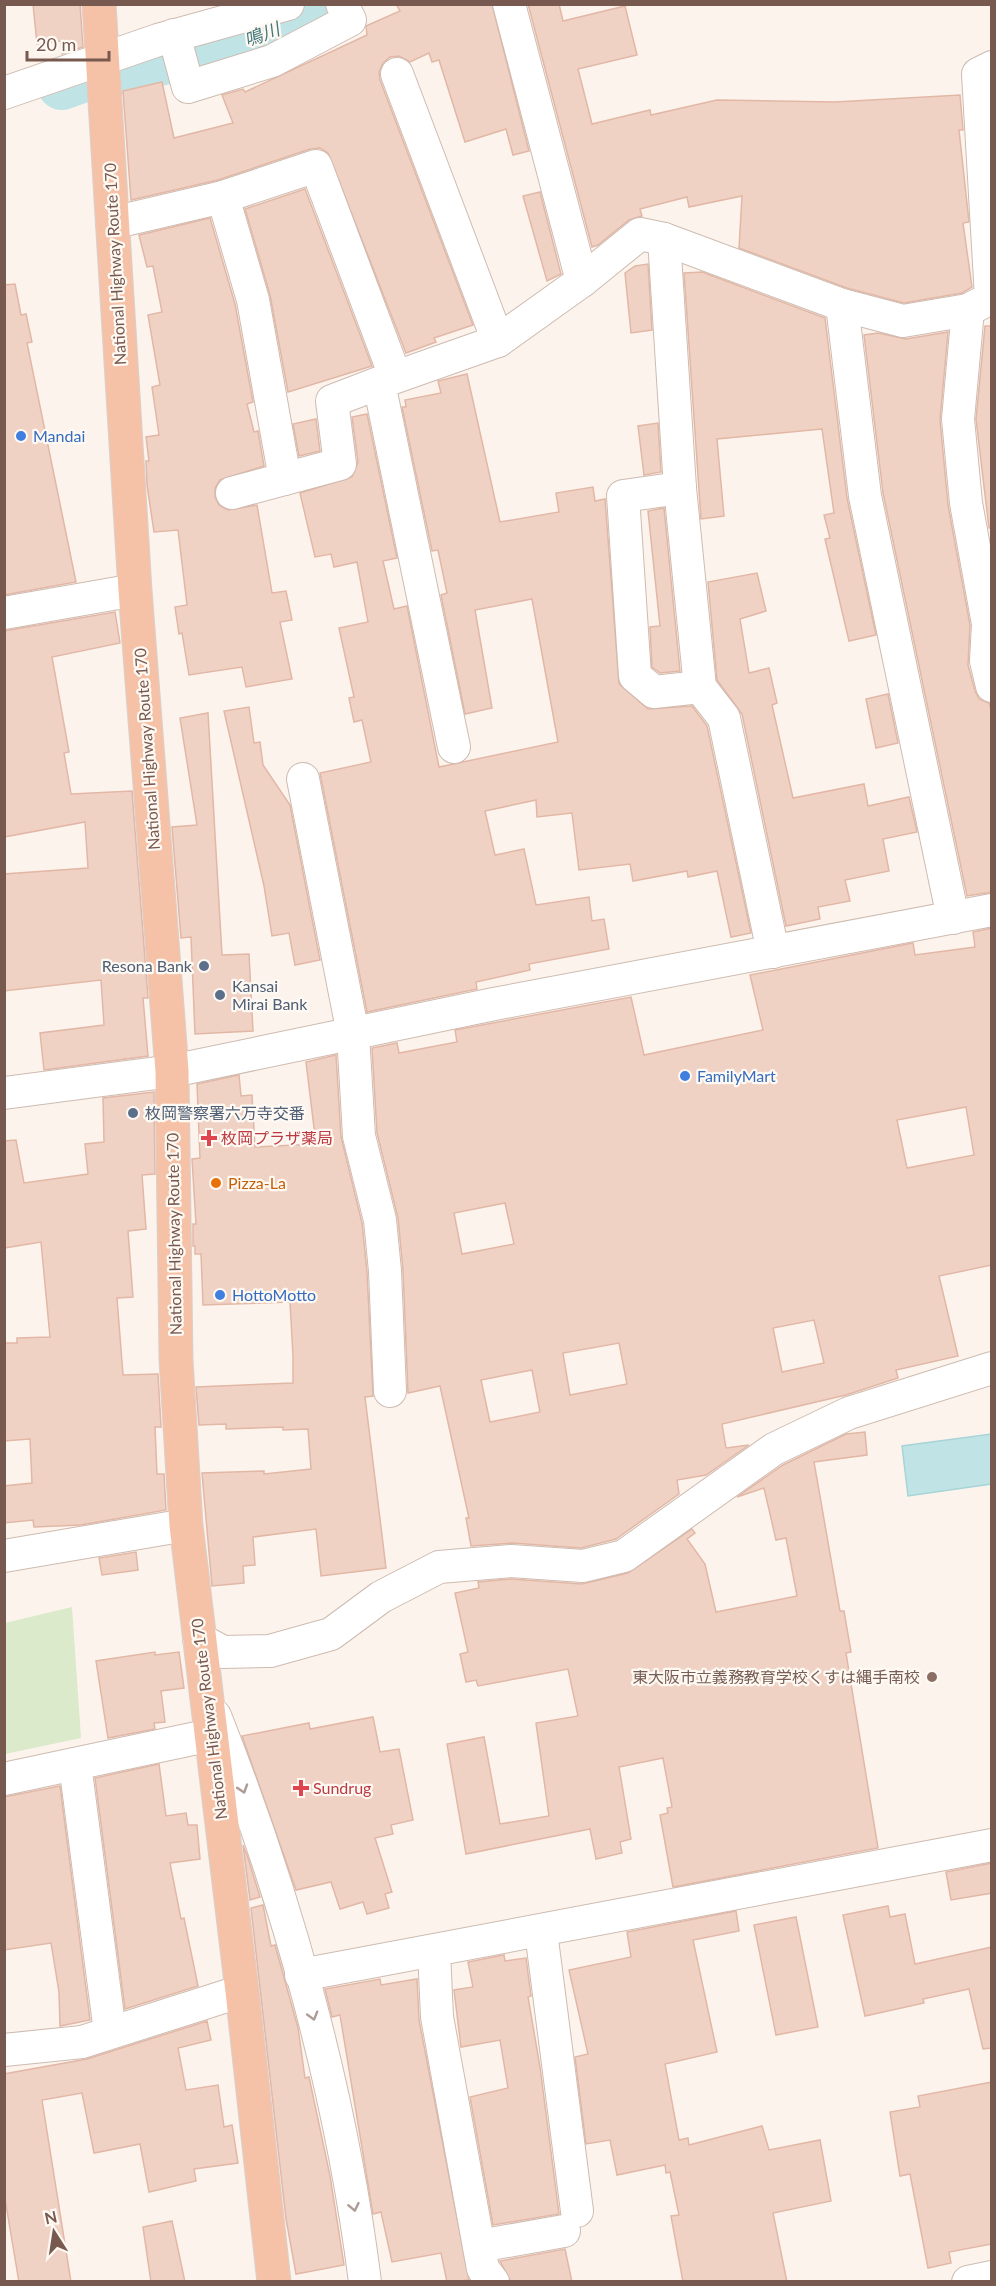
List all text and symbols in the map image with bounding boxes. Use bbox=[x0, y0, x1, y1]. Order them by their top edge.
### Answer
water label: 鳴川 bbox=[241, 17, 284, 51]
scale bar bbox=[27, 24, 110, 62]
text: 20 m bbox=[36, 33, 76, 55]
street label: National Highway Route 170 bbox=[100, 162, 129, 366]
place label: Mandai bbox=[33, 426, 85, 445]
marker: Mandai bbox=[14, 429, 28, 443]
street label: National Highway Route 170 bbox=[130, 647, 163, 851]
place label: Resona Bank bbox=[102, 956, 193, 975]
marker: Resona Bank bbox=[197, 959, 211, 973]
place label: Kansai Mirai Bank bbox=[232, 976, 308, 1013]
marker: Kansai Mirai Bank bbox=[213, 988, 227, 1002]
place label: FamilyMart bbox=[697, 1066, 776, 1085]
marker: FamilyMart bbox=[678, 1069, 692, 1083]
place label: 枚岡警察署六万寺交番 bbox=[145, 1103, 305, 1122]
marker: 枚岡警察署六万寺交番 bbox=[126, 1106, 140, 1120]
place label: 枚岡プラザ薬局 bbox=[221, 1128, 333, 1147]
marker: 枚岡プラザ薬局 bbox=[202, 1131, 216, 1145]
street label: National Highway Route 170 bbox=[162, 1133, 185, 1335]
place label: Pizza-La bbox=[228, 1173, 286, 1192]
marker: Pizza-La bbox=[209, 1176, 223, 1190]
place label: HottoMotto bbox=[232, 1285, 316, 1304]
marker: HottoMotto bbox=[213, 1288, 227, 1302]
street label: National Highway Route 170 bbox=[187, 1617, 230, 1821]
place label: 東大阪市立義務教育学校くすは縄手南校 bbox=[632, 1667, 920, 1686]
marker: 東大阪市立義務教育学校くすは縄手南校 bbox=[925, 1670, 939, 1684]
place label: Sundrug bbox=[313, 1778, 371, 1797]
marker: Sundrug bbox=[294, 1781, 308, 1795]
one-way arrow bbox=[236, 1783, 249, 1794]
one-way arrow bbox=[306, 2010, 318, 2021]
one-way arrow bbox=[347, 2201, 360, 2211]
north arrow bbox=[24, 2202, 84, 2262]
text: N bbox=[43, 2206, 59, 2227]

